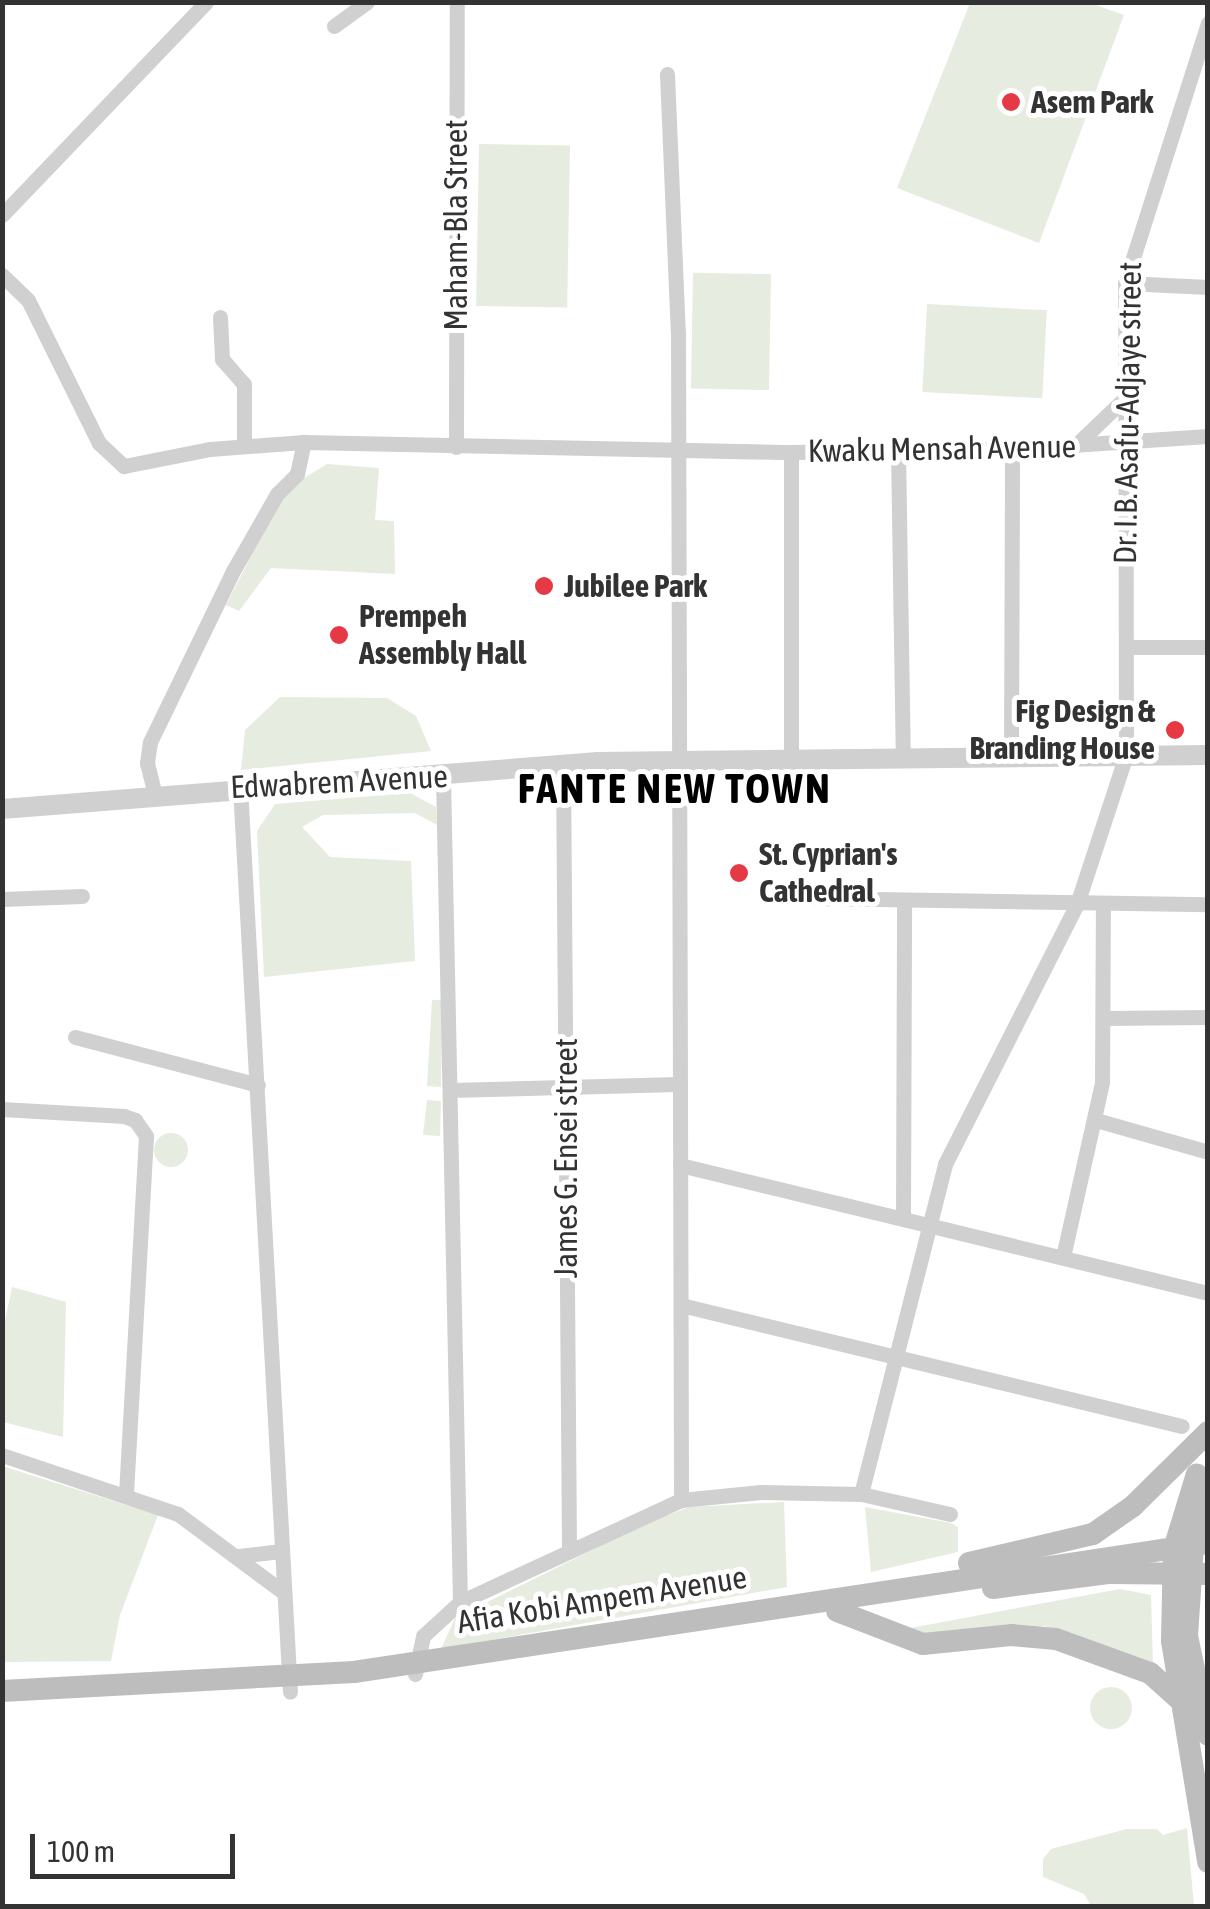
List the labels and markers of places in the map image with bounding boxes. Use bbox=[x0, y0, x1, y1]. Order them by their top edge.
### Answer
place label: Asem Park bbox=[1031, 83, 1153, 121]
marker: Asem Park bbox=[1000, 91, 1022, 113]
place label: Jubilee Park bbox=[564, 567, 707, 605]
marker: Jubilee Park bbox=[533, 575, 555, 597]
place label: Prempeh Assembly Hall bbox=[359, 598, 526, 673]
marker: Prempeh Assembly Hall bbox=[328, 624, 350, 646]
place label: Fig Design & Branding House bbox=[970, 693, 1155, 768]
marker: Fig Design & Branding House bbox=[1164, 719, 1186, 741]
place label: St. Cyprian's Cathedral bbox=[759, 836, 898, 911]
marker: St. Cyprian's Cathedral bbox=[728, 862, 750, 884]

